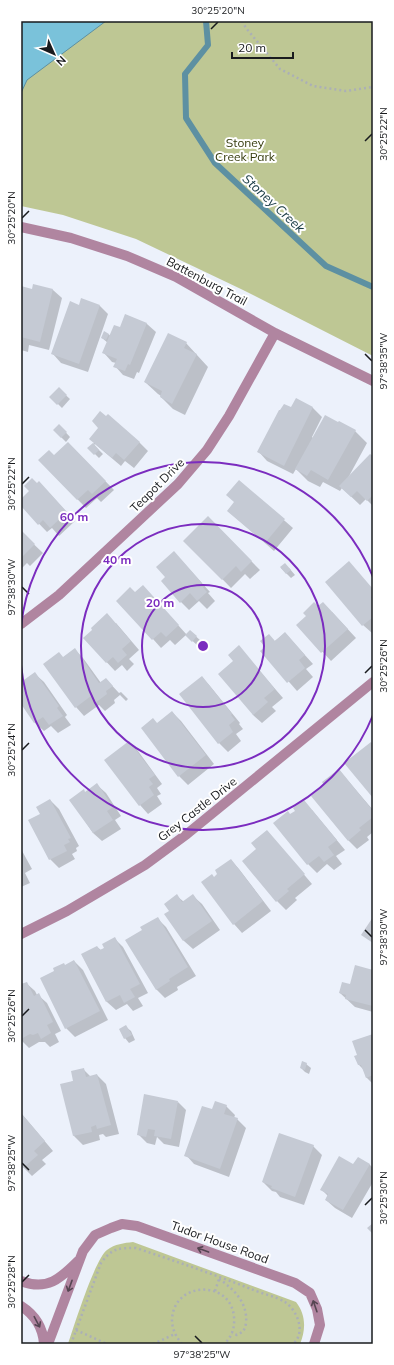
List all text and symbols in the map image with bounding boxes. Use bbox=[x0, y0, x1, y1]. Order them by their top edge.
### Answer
text: 30°25'20"N bbox=[191, 4, 245, 17]
north arrow bbox=[34, 34, 74, 74]
scale bar bbox=[232, 34, 293, 60]
text: 20 m bbox=[238, 40, 266, 55]
text: N bbox=[53, 53, 69, 69]
text: 30°25'22"N bbox=[377, 107, 390, 161]
park label: Stoney Creek Park bbox=[215, 135, 276, 164]
water label: Stoney Creek bbox=[240, 170, 309, 236]
text: 30°25'20"N bbox=[5, 191, 18, 245]
street label: Battenburg Trail bbox=[164, 253, 250, 309]
text: 97°38'35"W bbox=[377, 333, 390, 389]
street label: Teapot Drive bbox=[127, 455, 187, 515]
text: 30°25'22"N bbox=[5, 457, 18, 511]
text: 60 m bbox=[60, 509, 88, 524]
text: 40 m bbox=[103, 552, 131, 567]
text: 97°38'30"W bbox=[5, 559, 18, 615]
text: 20 m bbox=[146, 595, 174, 610]
centre of rings bbox=[196, 639, 210, 653]
text: 30°25'26"N bbox=[377, 639, 390, 693]
text: 30°25'24"N bbox=[5, 723, 18, 777]
street label: Grey Castle Drive bbox=[155, 774, 239, 844]
text: 97°38'30"W bbox=[377, 909, 390, 965]
text: 30°25'26"N bbox=[5, 989, 18, 1043]
text: 97°38'25"W bbox=[5, 1135, 18, 1191]
text: 30°25'30"N bbox=[377, 1171, 390, 1225]
street label: Tudor House Road bbox=[169, 1217, 271, 1267]
one-way arrow bbox=[198, 1245, 210, 1253]
text: 30°25'28"N bbox=[5, 1255, 18, 1309]
one-way arrow bbox=[66, 1280, 73, 1293]
one-way arrow bbox=[311, 1301, 319, 1313]
one-way arrow bbox=[34, 1316, 41, 1328]
text: 97°38'25"W bbox=[174, 1348, 230, 1361]

